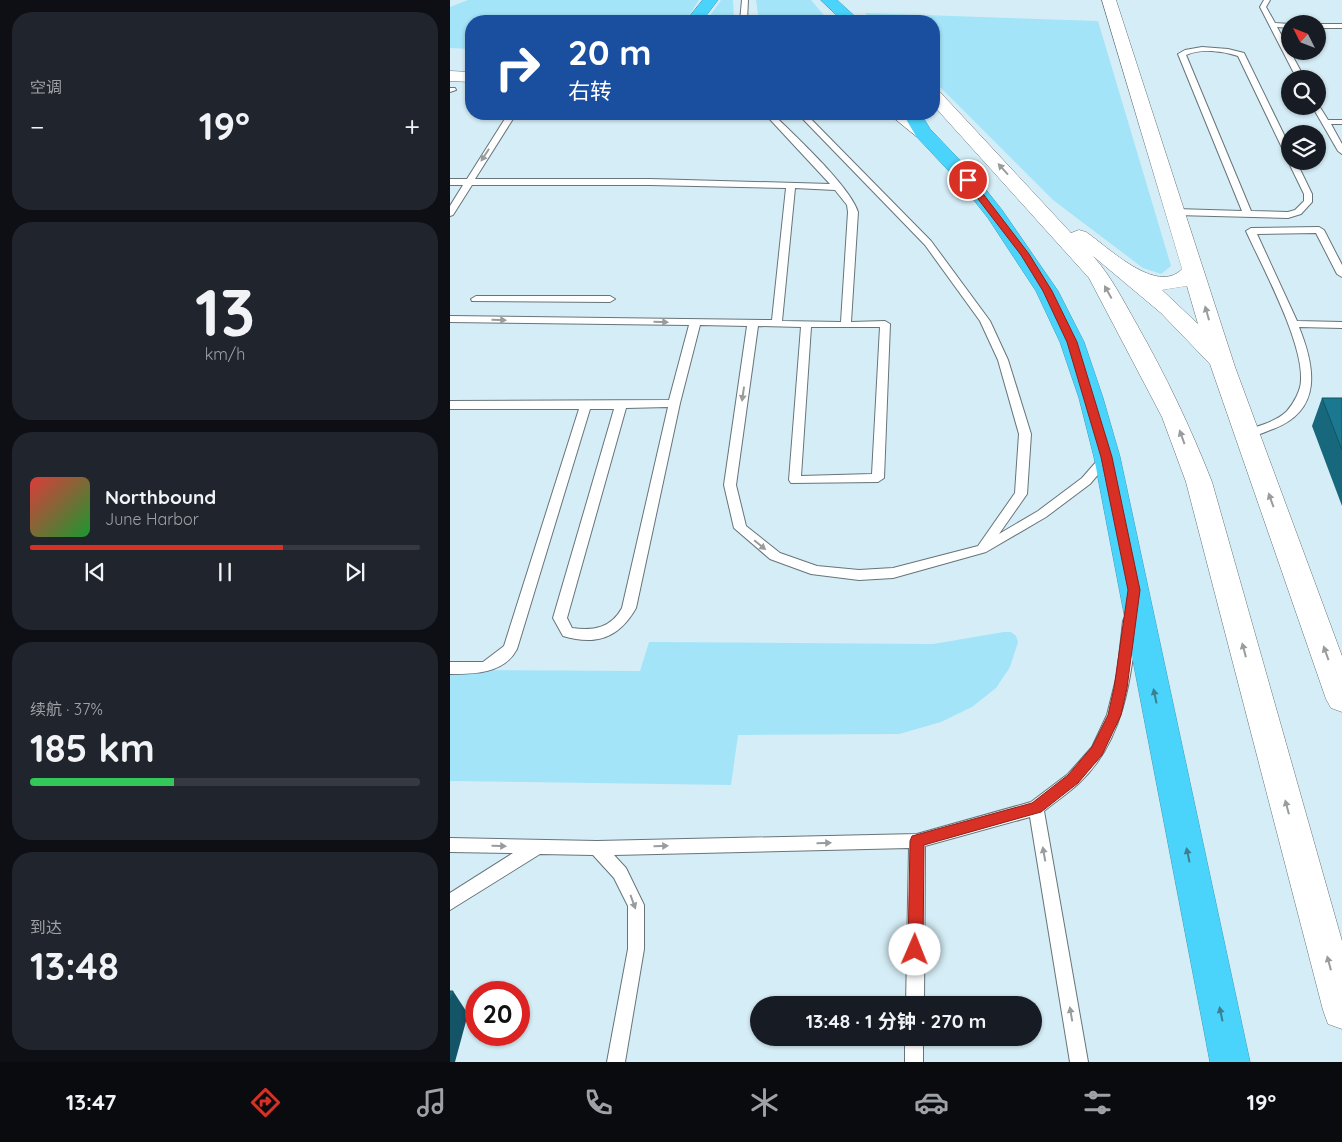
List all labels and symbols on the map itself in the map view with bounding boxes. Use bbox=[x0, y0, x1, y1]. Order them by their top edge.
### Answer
north arrow bbox=[1281, 15, 1326, 60]
one-way arrow bbox=[480, 148, 490, 161]
pin bbox=[947, 159, 989, 201]
one-way arrow bbox=[997, 162, 1008, 175]
one-way arrow bbox=[1103, 286, 1112, 299]
one-way arrow bbox=[1203, 306, 1211, 321]
one-way arrow bbox=[491, 316, 507, 324]
one-way arrow bbox=[653, 318, 669, 326]
one-way arrow bbox=[739, 386, 747, 402]
one-way arrow bbox=[1177, 430, 1185, 444]
one-way arrow bbox=[1267, 493, 1274, 508]
one-way arrow bbox=[754, 539, 767, 550]
one-way arrow bbox=[1240, 642, 1248, 657]
one-way arrow bbox=[1321, 646, 1329, 661]
one-way arrow bbox=[1151, 687, 1159, 703]
one-way arrow bbox=[1282, 799, 1290, 814]
one-way arrow bbox=[816, 838, 832, 846]
one-way arrow bbox=[491, 842, 507, 850]
one-way arrow bbox=[653, 842, 669, 850]
one-way arrow bbox=[1039, 845, 1047, 861]
one-way arrow bbox=[1184, 847, 1192, 863]
one-way arrow bbox=[629, 895, 637, 910]
position arrow bbox=[888, 923, 940, 975]
one-way arrow bbox=[1325, 956, 1333, 971]
speed limit sign: 20 bbox=[465, 981, 530, 1046]
one-way arrow bbox=[1066, 1006, 1074, 1022]
one-way arrow bbox=[1216, 1006, 1224, 1022]

